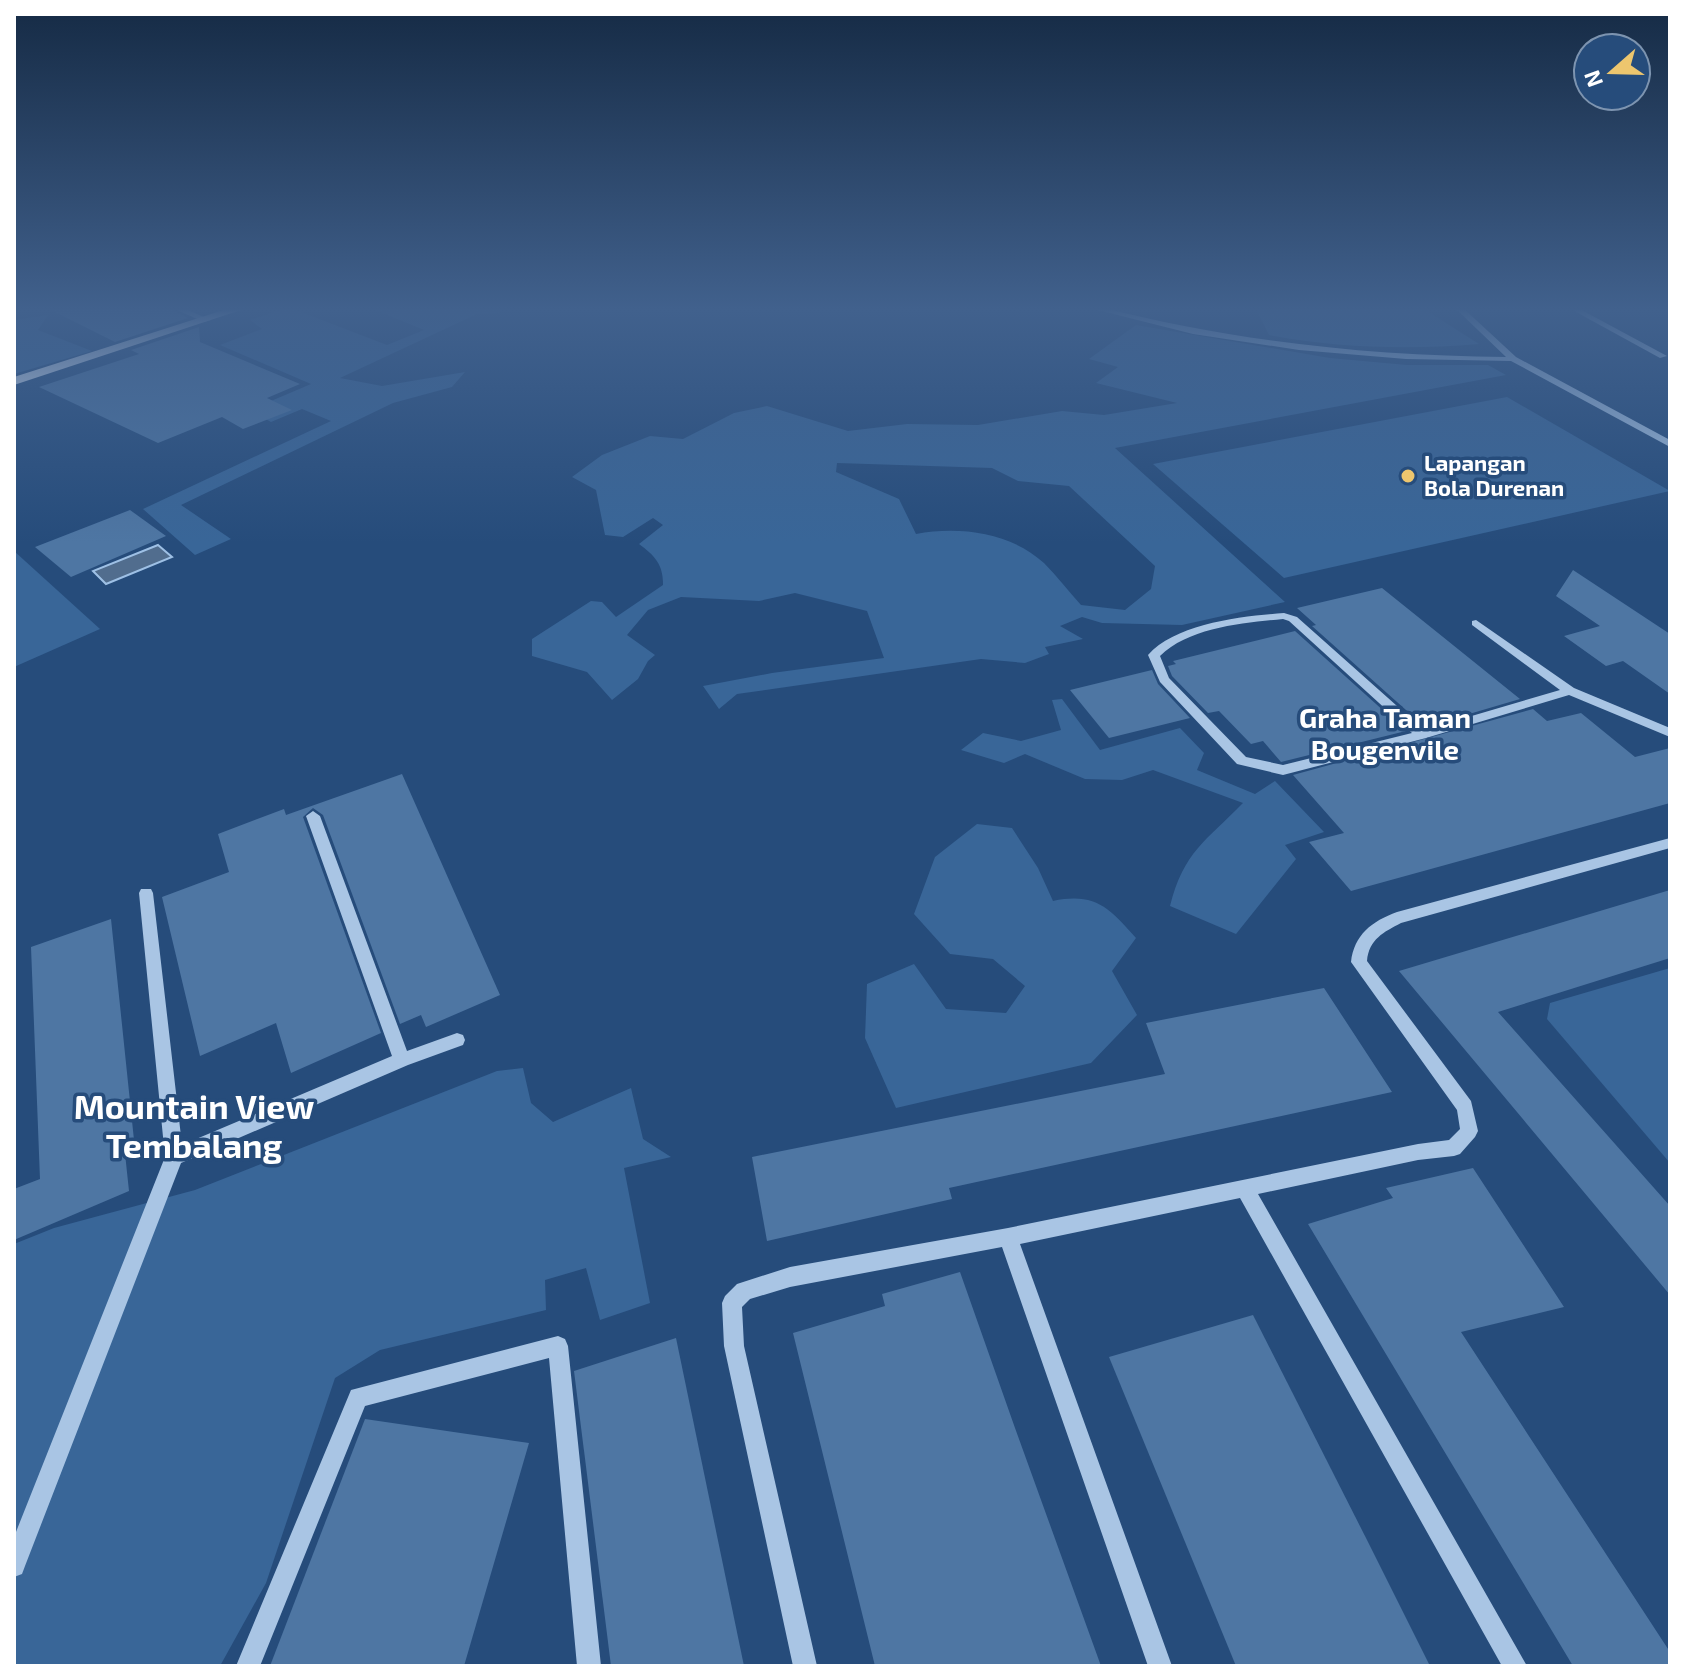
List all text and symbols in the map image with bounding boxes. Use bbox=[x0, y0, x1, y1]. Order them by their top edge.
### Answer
north arrow bbox=[1572, 32, 1652, 112]
text: N bbox=[1577, 67, 1607, 91]
place label: Lapangan Bola Durenan bbox=[1424, 449, 1564, 500]
marker: Lapangan Bola Durenan bbox=[1399, 467, 1417, 485]
district label: Graha Taman Bougenvile bbox=[1299, 700, 1471, 766]
district label: Mountain View Tembalang bbox=[74, 1085, 314, 1165]

